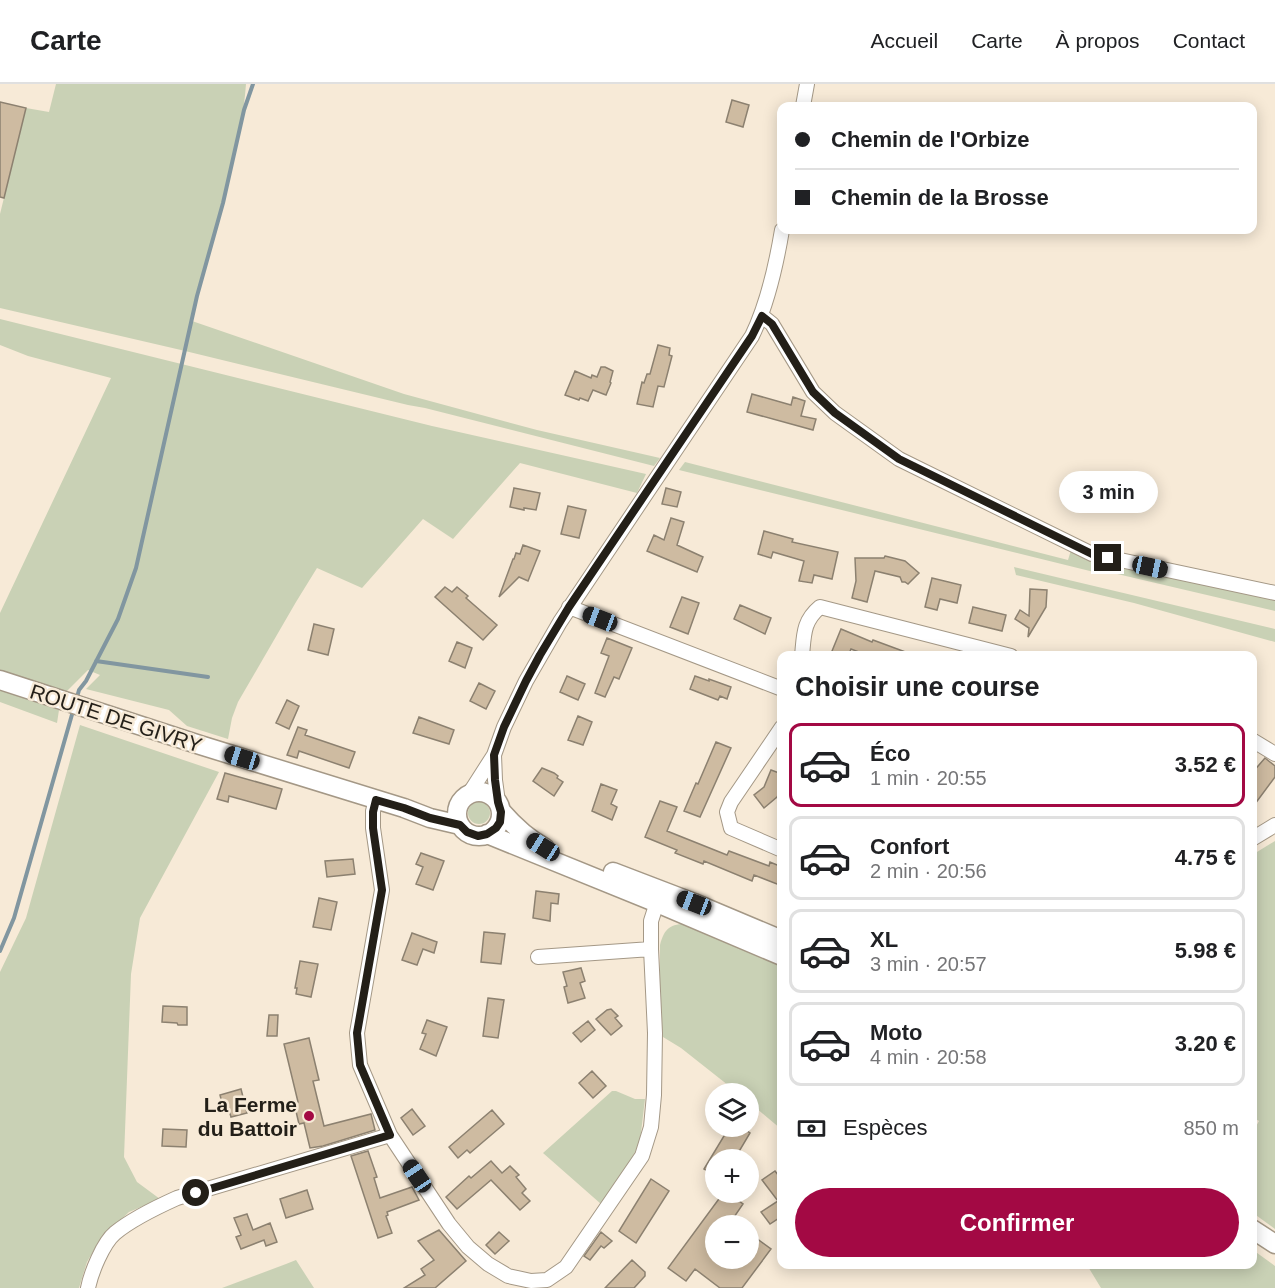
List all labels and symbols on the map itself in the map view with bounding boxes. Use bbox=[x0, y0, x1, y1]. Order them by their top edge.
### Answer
callout: 3 min bbox=[1058, 471, 1158, 513]
route end bbox=[1094, 544, 1121, 571]
car bbox=[1131, 554, 1169, 580]
car bbox=[580, 604, 620, 634]
street label: ROUTE DE GIVRY bbox=[27, 679, 205, 757]
car bbox=[222, 744, 262, 772]
car bbox=[523, 830, 563, 864]
car bbox=[674, 888, 714, 918]
place label: La Ferme du Battoir bbox=[198, 1093, 297, 1140]
marker: La Ferme du Battoir bbox=[302, 1109, 316, 1123]
car bbox=[399, 1156, 435, 1196]
route start bbox=[182, 1179, 209, 1206]

